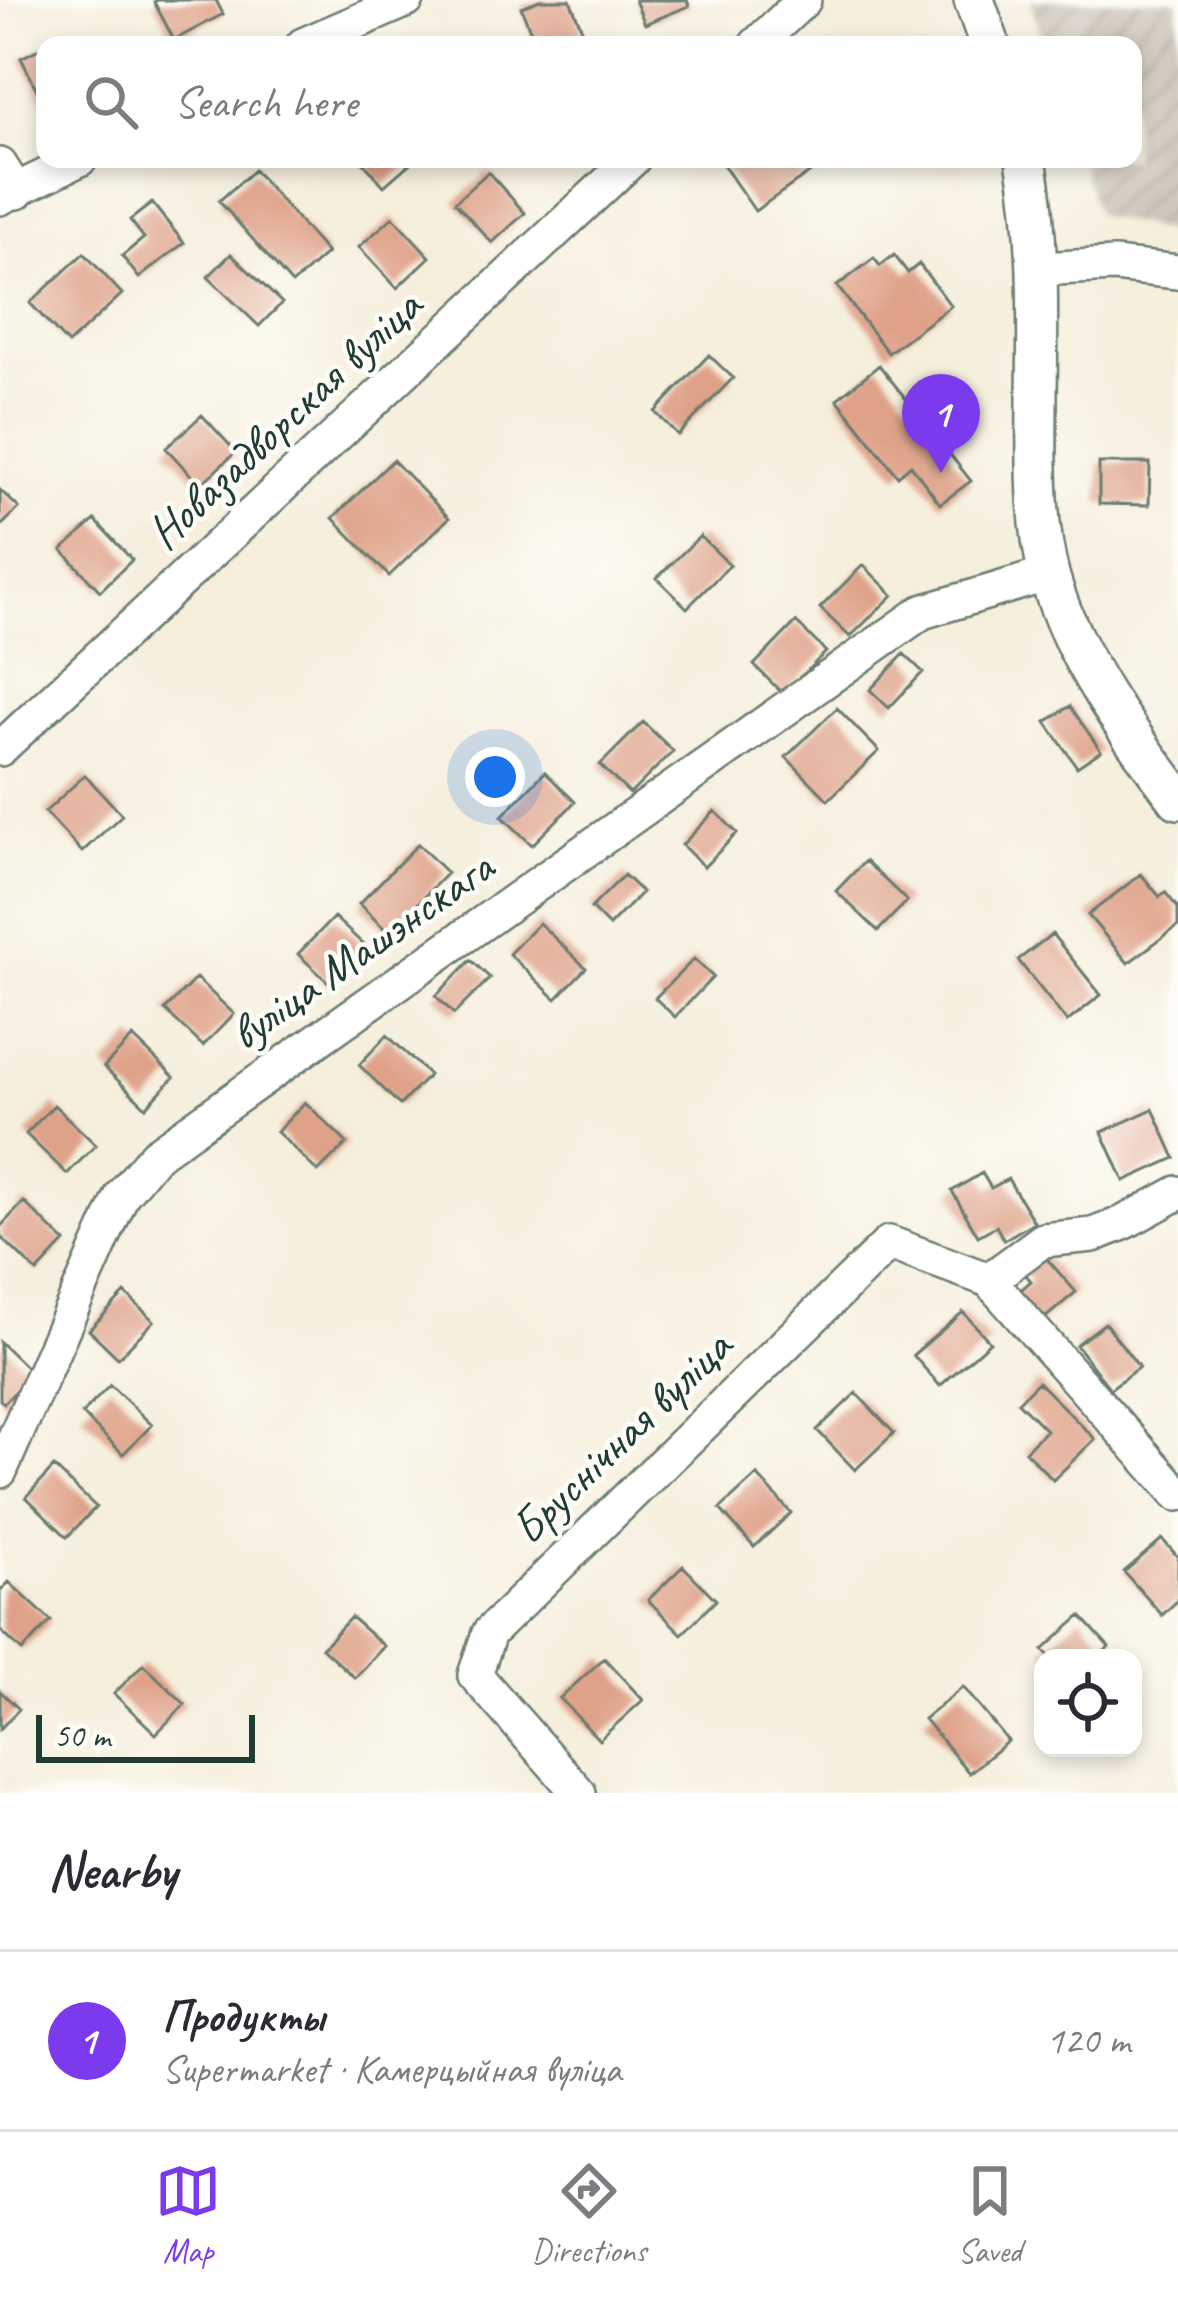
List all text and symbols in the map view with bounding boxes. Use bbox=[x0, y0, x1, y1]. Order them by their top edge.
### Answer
search box bbox=[36, 36, 1142, 168]
icon: search bbox=[78, 69, 144, 135]
text: Search here bbox=[174, 74, 357, 131]
street label: Новазадворская вуліца bbox=[134, 274, 436, 562]
pin: 1 bbox=[902, 374, 980, 473]
your location bbox=[465, 747, 525, 807]
street label: вуліца Машэнскага bbox=[218, 835, 507, 1063]
street label: Бруснічная вуліца bbox=[498, 1315, 746, 1557]
map controls bbox=[1034, 1649, 1142, 1757]
button: locate bbox=[1034, 1649, 1142, 1757]
scale bar bbox=[36, 1709, 255, 1762]
text: 50 m bbox=[54, 1715, 110, 1757]
text: Nearby bbox=[48, 1839, 176, 1903]
text: Продукты bbox=[162, 1988, 324, 2045]
text: 1 bbox=[78, 2016, 96, 2065]
text: 120 m bbox=[1046, 2016, 1130, 2065]
text: Supermarket · Камерцыйная вуліца bbox=[162, 2045, 621, 2094]
tab: Map bbox=[155, 2158, 221, 2272]
tab: Directions bbox=[532, 2158, 646, 2272]
tab: Saved bbox=[957, 2158, 1023, 2272]

